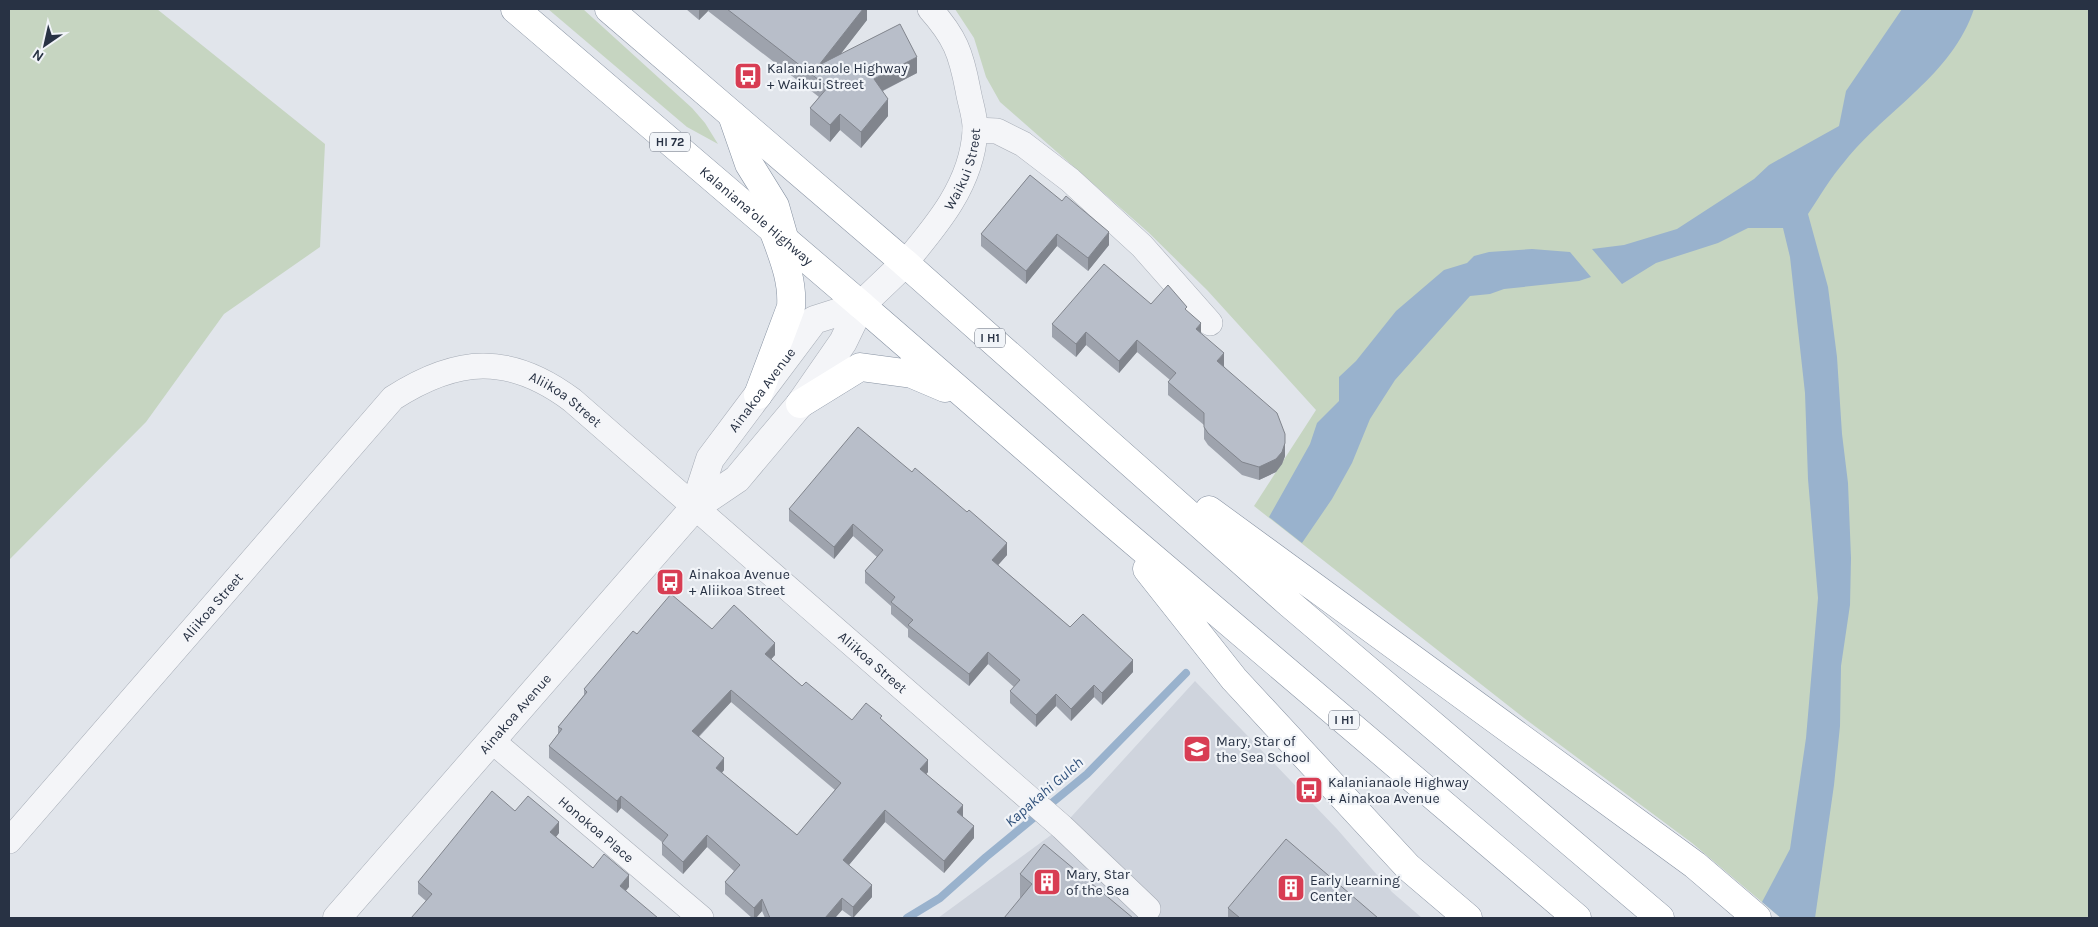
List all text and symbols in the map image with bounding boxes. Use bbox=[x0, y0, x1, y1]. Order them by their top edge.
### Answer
north arrow bbox=[20, 20, 70, 70]
text: N bbox=[29, 46, 47, 65]
place label: Kalanianaole Highway + Waikui Street bbox=[767, 60, 908, 93]
bus stop icon: Kalanianaole Highway + Waikui Street bbox=[733, 61, 763, 91]
street label: Waikui Street bbox=[940, 128, 984, 213]
road number: HI 72 bbox=[650, 132, 690, 152]
street label: Kalaniana’ole Highway bbox=[696, 163, 817, 270]
road number: I H1 bbox=[975, 328, 1005, 348]
street label: Ainakoa Avenue bbox=[725, 344, 799, 436]
street label: Aliikoa Street bbox=[526, 368, 605, 431]
place label: Ainakoa Avenue + Aliikoa Street bbox=[689, 566, 790, 599]
bus stop icon: Ainakoa Avenue + Aliikoa Street bbox=[655, 567, 685, 597]
street label: Aliikoa Street bbox=[178, 569, 247, 645]
street label: Aliikoa Street bbox=[835, 628, 910, 697]
street label: Ainakoa Avenue bbox=[476, 670, 555, 758]
road number: I H1 bbox=[1329, 710, 1359, 730]
place label: Mary, Star of the Sea School bbox=[1216, 733, 1310, 766]
school or university icon: Mary, Star of the Sea School bbox=[1182, 734, 1212, 764]
water label: Kapakahi Gulch bbox=[1001, 753, 1087, 831]
place label: Kalanianaole Highway + Ainakoa Avenue bbox=[1328, 774, 1469, 807]
bus stop icon: Kalanianaole Highway + Ainakoa Avenue bbox=[1294, 775, 1324, 805]
street label: Honokoa Place bbox=[555, 793, 637, 866]
place label: Mary, Star of the Sea bbox=[1066, 866, 1131, 899]
building icon: Mary, Star of the Sea bbox=[1032, 867, 1062, 897]
place label: Early Learning Center bbox=[1310, 872, 1400, 905]
building icon: Early Learning Center bbox=[1276, 873, 1306, 903]

